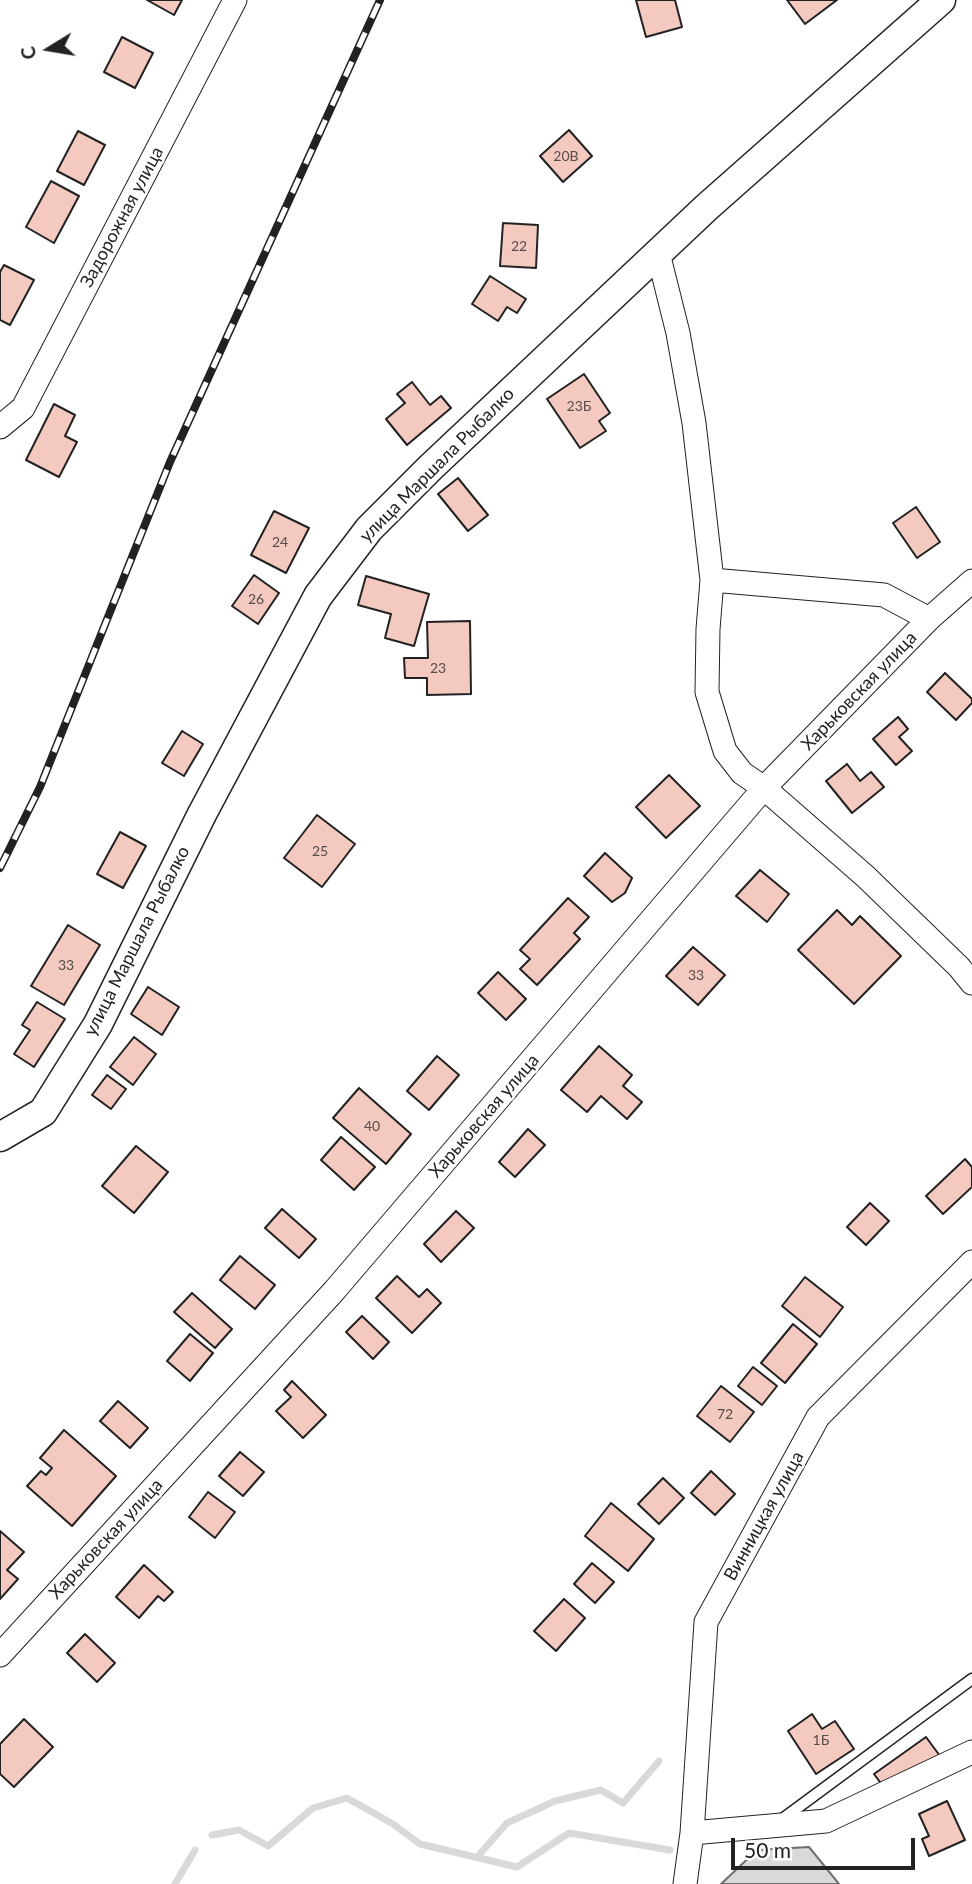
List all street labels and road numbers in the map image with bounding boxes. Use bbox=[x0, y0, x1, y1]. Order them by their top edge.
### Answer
street label: Задорожная улица bbox=[76, 143, 168, 291]
street label: улица Маршала Рыбалко bbox=[355, 383, 519, 547]
street label: Харьковская улица bbox=[797, 627, 921, 755]
street label: улица Маршала Рыбалко bbox=[80, 843, 194, 1039]
street label: Харьковская улица bbox=[424, 1050, 544, 1182]
street label: Винницкая улица bbox=[720, 1448, 808, 1584]
street label: Харьковская улица bbox=[45, 1474, 167, 1604]

